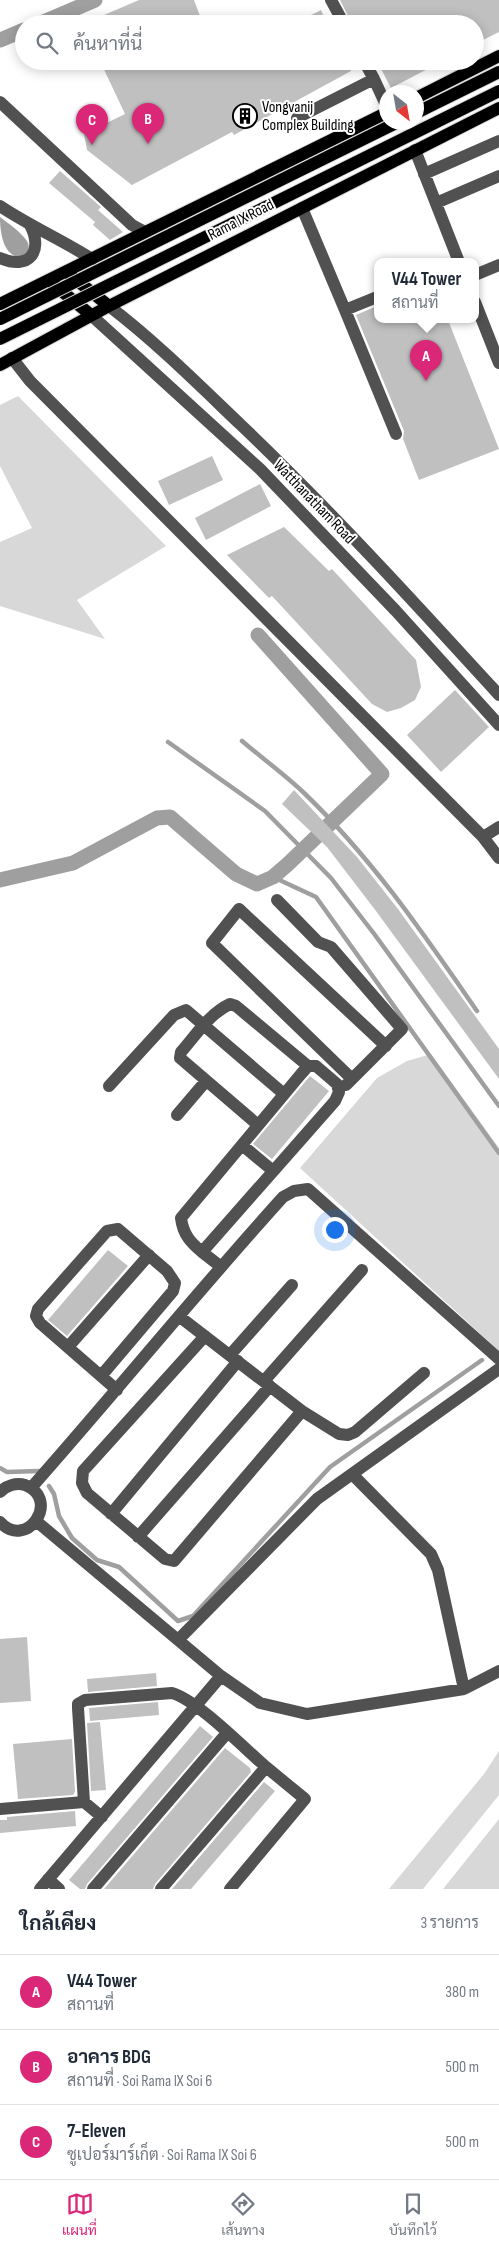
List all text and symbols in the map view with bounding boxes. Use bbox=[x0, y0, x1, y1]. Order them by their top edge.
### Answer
search box bbox=[15, 15, 484, 70]
icon: search bbox=[33, 29, 61, 57]
text: ค้นหาที่นี่ bbox=[73, 33, 142, 56]
north arrow bbox=[379, 85, 424, 130]
place label: Vongvanij Complex Building bbox=[262, 98, 354, 135]
pin: B bbox=[132, 103, 164, 144]
building icon: Vongvanij Complex Building bbox=[232, 103, 258, 129]
pin: C bbox=[76, 104, 108, 145]
street label: Rama IX Road bbox=[205, 195, 277, 245]
popup bbox=[374, 258, 479, 323]
text: V44 Tower bbox=[392, 268, 461, 291]
text: สถานที่ bbox=[392, 294, 439, 313]
pin: A bbox=[410, 340, 442, 381]
street label: Watthanatham Road bbox=[269, 456, 359, 548]
your location bbox=[322, 1217, 348, 1243]
text: ใกล้เคียง bbox=[20, 1911, 96, 1936]
text: 3 รายการ bbox=[420, 1914, 479, 1933]
text: V44 Tower bbox=[67, 1970, 137, 1993]
text: A bbox=[32, 1983, 40, 2002]
text: 380 m bbox=[445, 1983, 479, 2002]
text: สถานที่ bbox=[67, 1996, 114, 2015]
text: อาคาร BDG bbox=[67, 2046, 151, 2069]
text: B bbox=[32, 2058, 40, 2077]
text: 500 m bbox=[445, 2058, 479, 2077]
text: สถานที่ · Soi Rama IX Soi 6 bbox=[67, 2072, 212, 2091]
text: 7-Eleven bbox=[67, 2120, 126, 2143]
text: C bbox=[32, 2133, 40, 2152]
text: 500 m bbox=[445, 2133, 479, 2152]
text: ซูเปอร์มาร์เก็ต · Soi Rama IX Soi 6 bbox=[67, 2146, 257, 2165]
tab: แผนที่ bbox=[62, 2190, 97, 2239]
tab: เส้นทาง bbox=[221, 2190, 265, 2239]
tab: บันทึกไว้ bbox=[389, 2190, 437, 2239]

